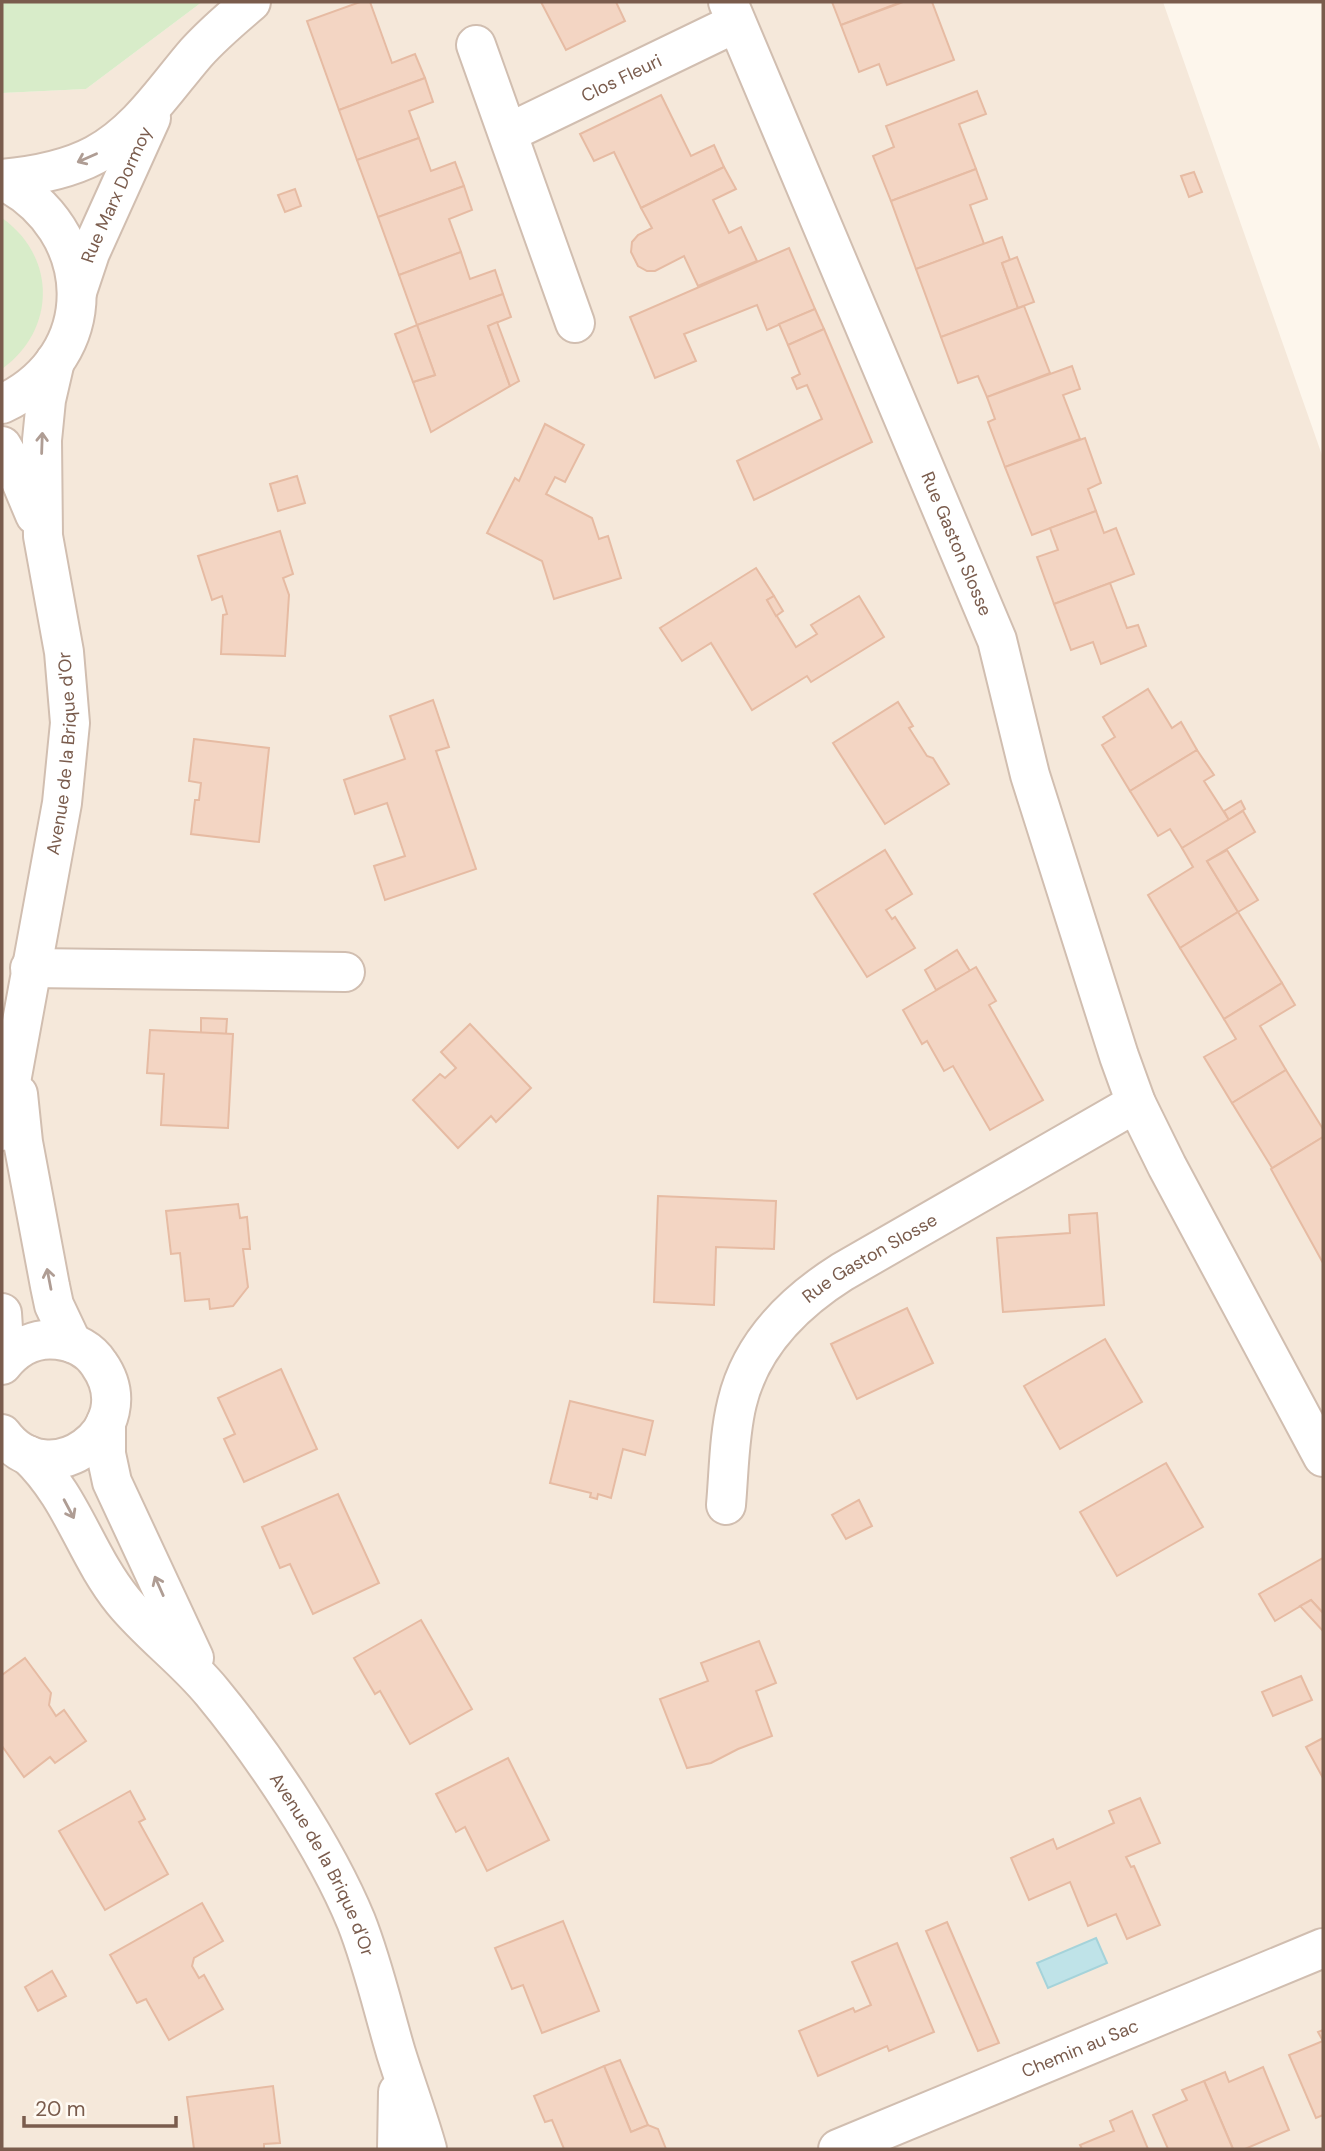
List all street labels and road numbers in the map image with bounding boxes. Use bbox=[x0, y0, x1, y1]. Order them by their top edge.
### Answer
street label: Clos Fleuri bbox=[577, 49, 666, 108]
street label: Rue Marx Dormoy bbox=[76, 123, 158, 266]
street label: Rue Gaston Slosse bbox=[915, 468, 997, 620]
street label: Avenue de la Brique d'Or bbox=[41, 651, 82, 857]
street label: Rue Gaston Slosse bbox=[797, 1208, 942, 1308]
street label: Avenue de la Brique d'Or bbox=[264, 1768, 380, 1960]
street label: Chemin au Sac bbox=[1018, 2014, 1142, 2084]

